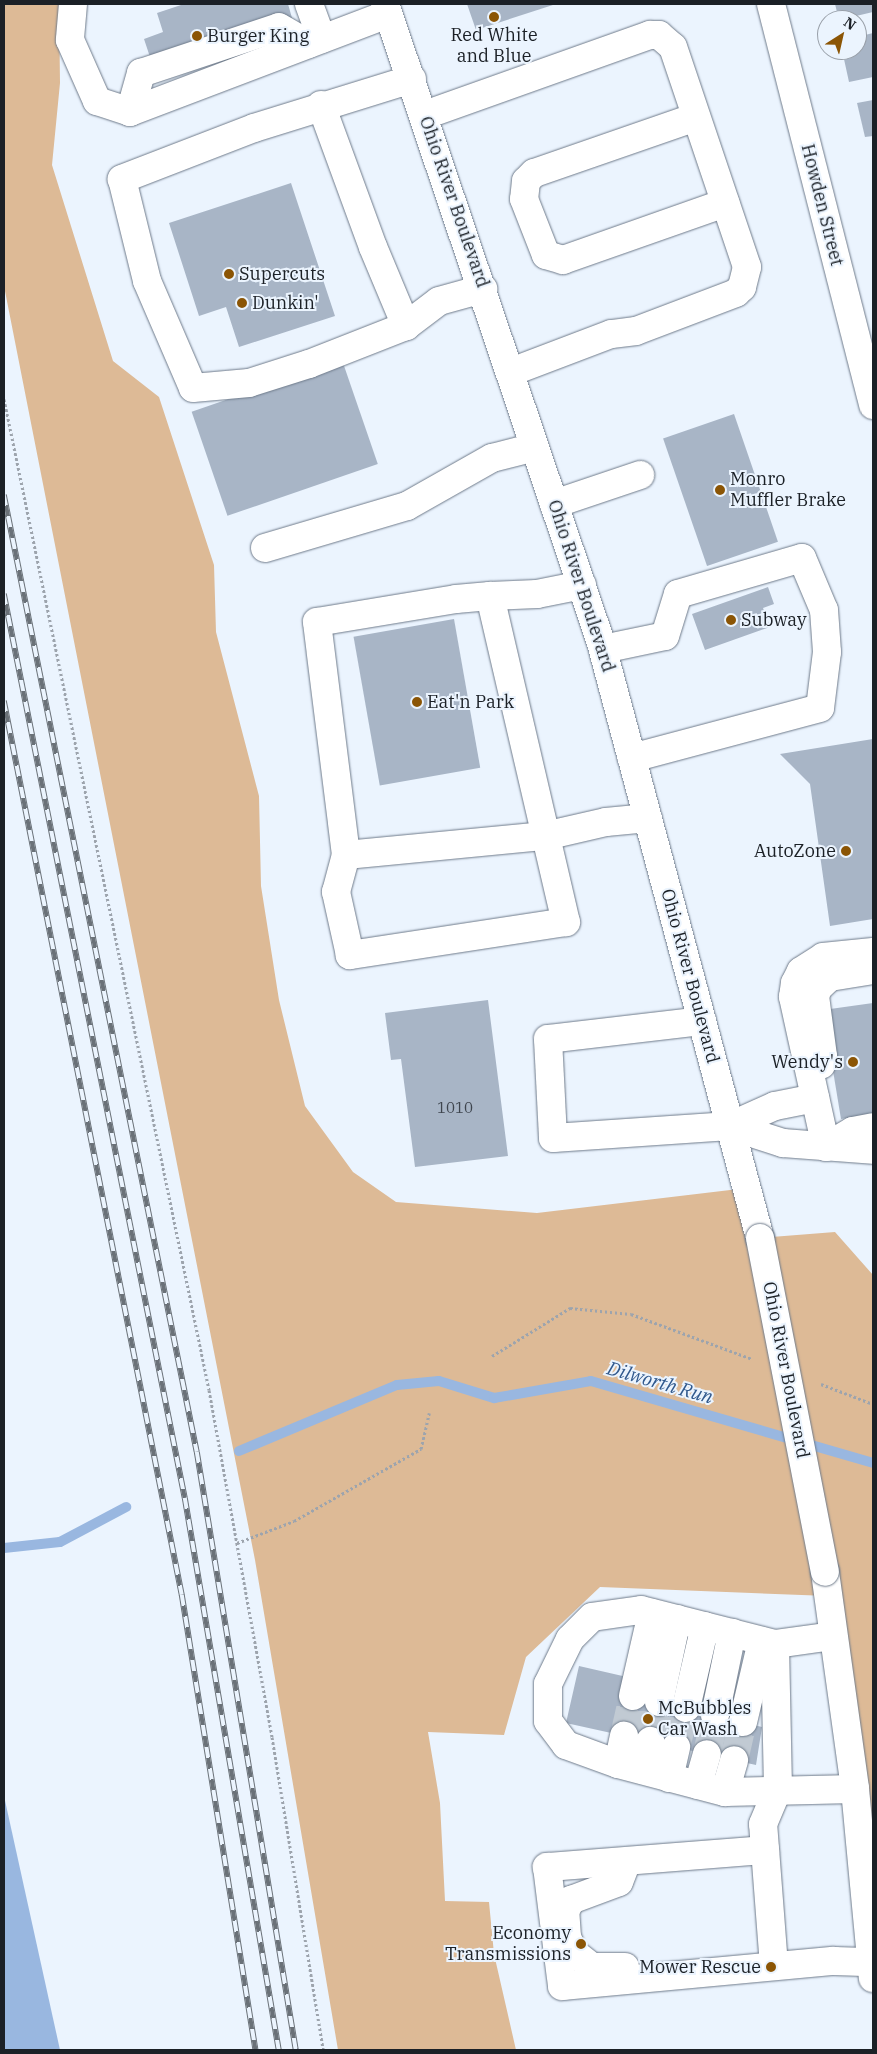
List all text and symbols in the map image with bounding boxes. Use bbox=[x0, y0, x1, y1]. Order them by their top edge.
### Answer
north arrow bbox=[817, 10, 867, 60]
marker: Red White and Blue bbox=[488, 11, 500, 23]
text: N bbox=[840, 13, 860, 34]
place label: Burger King bbox=[207, 25, 309, 47]
place label: Red White and Blue bbox=[450, 25, 538, 68]
marker: Burger King bbox=[191, 30, 203, 42]
street label: Ohio River Boulevard bbox=[415, 114, 493, 290]
street label: Howden Street bbox=[796, 142, 848, 268]
place label: Supercuts bbox=[239, 263, 325, 285]
marker: Supercuts bbox=[223, 268, 235, 280]
place label: Dunkin' bbox=[252, 292, 319, 314]
marker: Dunkin' bbox=[236, 297, 248, 309]
place label: Monro Muffler Brake bbox=[730, 469, 846, 512]
marker: Monro Muffler Brake bbox=[714, 484, 726, 496]
street label: Ohio River Boulevard bbox=[543, 497, 619, 675]
place label: Subway bbox=[741, 609, 807, 631]
marker: Subway bbox=[725, 614, 737, 626]
place label: Eat'n Park bbox=[427, 691, 514, 713]
marker: Eat'n Park bbox=[411, 696, 423, 708]
place label: AutoZone bbox=[754, 840, 836, 862]
marker: AutoZone bbox=[840, 845, 852, 857]
street label: Ohio River Boulevard bbox=[656, 886, 724, 1066]
place label: Wendy's bbox=[771, 1051, 843, 1073]
marker: Wendy's bbox=[847, 1056, 859, 1068]
house number: 1010 bbox=[437, 1099, 473, 1117]
street label: Ohio River Boulevard bbox=[758, 1280, 814, 1460]
water label: Dilworth Run bbox=[605, 1357, 715, 1409]
place label: McBubbles Car Wash bbox=[658, 1698, 751, 1740]
marker: McBubbles Car Wash bbox=[642, 1713, 654, 1725]
place label: Economy Transmissions bbox=[445, 1923, 571, 1966]
marker: Economy Transmissions bbox=[575, 1938, 587, 1950]
place label: Mower Rescue bbox=[639, 1956, 761, 1978]
marker: Mower Rescue bbox=[765, 1961, 777, 1973]

